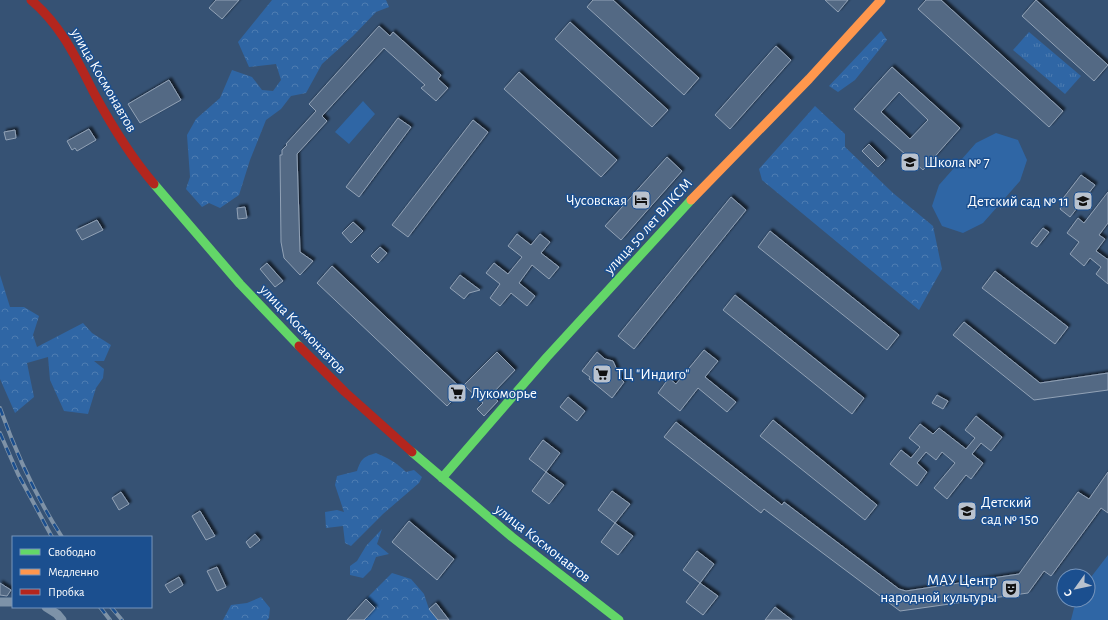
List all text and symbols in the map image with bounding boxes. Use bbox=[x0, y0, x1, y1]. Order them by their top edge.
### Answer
street label: улица Космонавтов bbox=[67, 25, 139, 135]
school or university icon: Школа № 7 bbox=[899, 151, 921, 173]
place label: Школа № 7 bbox=[924, 155, 990, 170]
street label: улица 50 лет ВЛКСМ bbox=[601, 176, 695, 278]
hotel icon: Чусовская bbox=[630, 189, 652, 211]
school or university icon: Детский сад № 11 bbox=[1072, 190, 1094, 212]
place label: Чусовская bbox=[566, 193, 627, 208]
place label: Детский сад № 11 bbox=[967, 194, 1069, 209]
street label: улица Космонавтов bbox=[256, 281, 349, 377]
supermarket icon: ТЦ "Индиго" bbox=[591, 363, 613, 385]
place label: ТЦ "Индиго" bbox=[616, 367, 689, 382]
supermarket icon: Лукоморье bbox=[446, 382, 468, 404]
place label: Лукоморье bbox=[471, 386, 537, 401]
place label: Детский сад № 150 bbox=[981, 495, 1039, 527]
school or university icon: Детский сад № 150 bbox=[956, 500, 978, 522]
street label: улица Космонавтов bbox=[491, 501, 593, 585]
legend bbox=[12, 536, 152, 608]
text: Свободно bbox=[48, 546, 96, 558]
text: Медленно bbox=[48, 566, 99, 578]
north arrow bbox=[1056, 568, 1096, 608]
place label: МАУ Центр народной культуры bbox=[880, 573, 997, 605]
theatre icon: МАУ Центр народной культуры bbox=[1000, 578, 1022, 600]
text: Пробка bbox=[48, 586, 85, 598]
text: С bbox=[1062, 588, 1074, 599]

